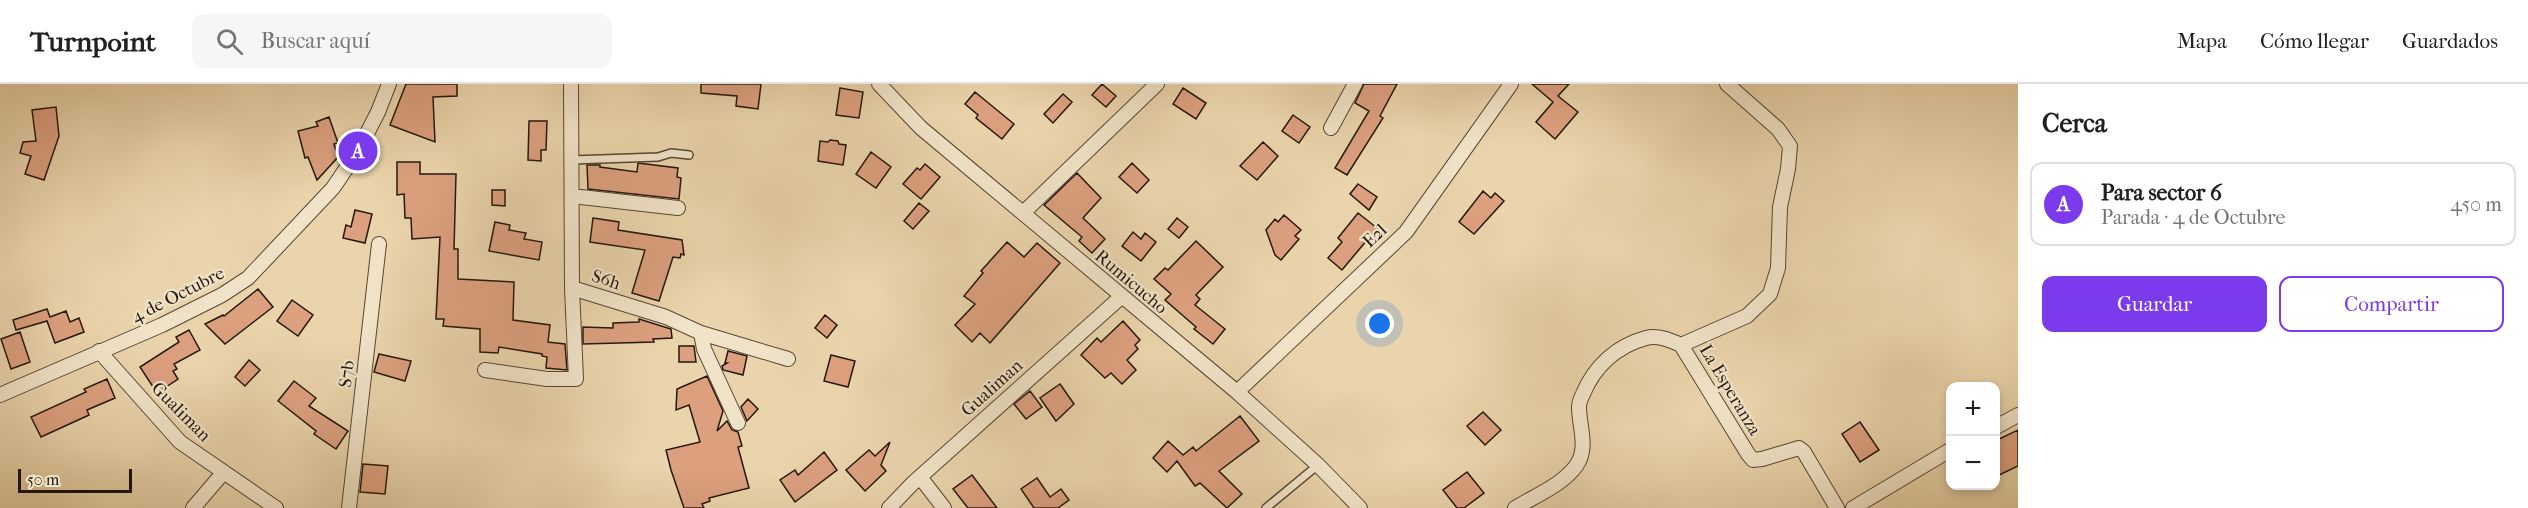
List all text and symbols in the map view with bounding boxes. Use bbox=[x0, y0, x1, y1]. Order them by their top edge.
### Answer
search box bbox=[192, 14, 612, 68]
text: Turnpoint bbox=[30, 25, 156, 58]
icon: search bbox=[213, 25, 246, 58]
text: Buscar aquí bbox=[261, 28, 370, 54]
text: Mapa bbox=[2177, 29, 2227, 53]
text: Cómo llegar bbox=[2260, 29, 2369, 53]
text: Guardados bbox=[2402, 29, 2498, 53]
text: Cerca bbox=[2042, 108, 2107, 139]
pin: A bbox=[338, 128, 378, 174]
text: Para sector 6 bbox=[2101, 180, 2222, 206]
text: A bbox=[2057, 193, 2070, 216]
text: 450 m bbox=[2450, 193, 2502, 216]
text: Parada · 4 de Octubre bbox=[2101, 206, 2285, 229]
street label: E2l bbox=[1359, 220, 1391, 252]
street label: Rumicucho bbox=[1090, 246, 1172, 318]
street label: 4 de Octubre bbox=[128, 263, 228, 327]
street label: S6h bbox=[589, 266, 623, 294]
button: Guardar bbox=[2042, 276, 2267, 332]
button: Compartir bbox=[2279, 276, 2504, 332]
your location bbox=[1365, 309, 1394, 338]
street label: La Esperanza bbox=[1695, 341, 1766, 440]
street label: Gualiman bbox=[957, 355, 1027, 421]
street label: S7b bbox=[335, 359, 359, 389]
street label: Gualiman bbox=[147, 378, 215, 446]
map controls bbox=[1946, 382, 2000, 490]
button: + bbox=[1946, 382, 2000, 436]
button: − bbox=[1946, 436, 2000, 490]
scale bar bbox=[18, 466, 132, 494]
text: 50 m bbox=[27, 470, 59, 489]

